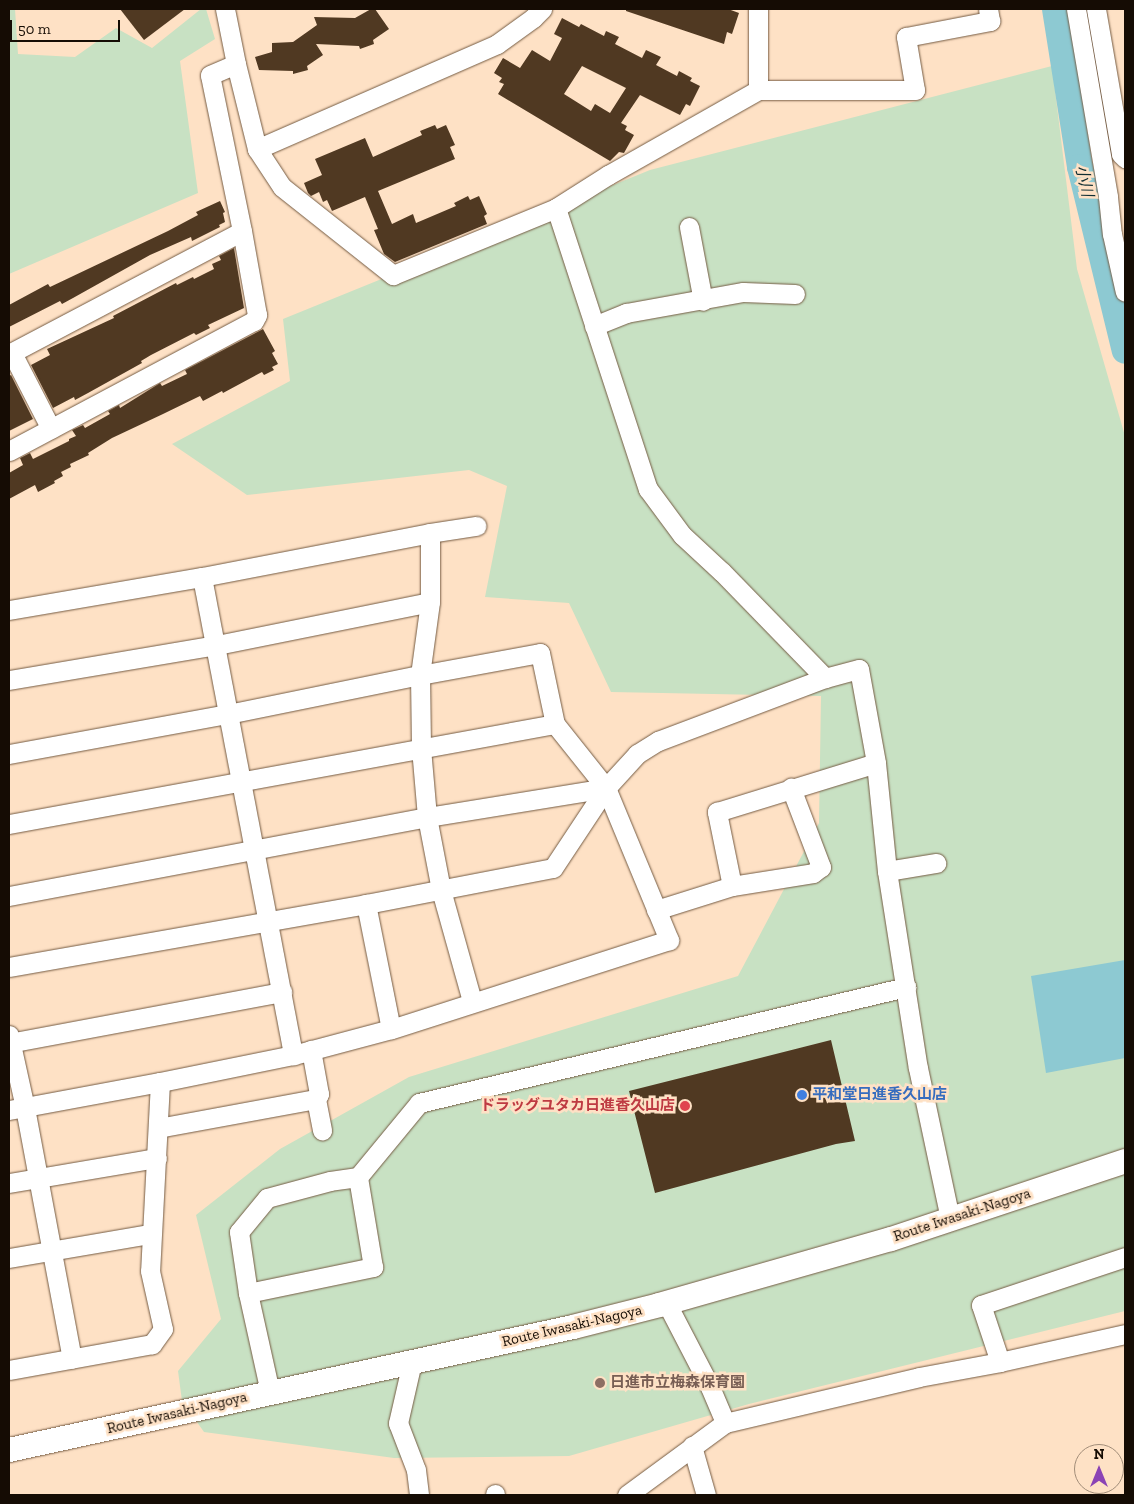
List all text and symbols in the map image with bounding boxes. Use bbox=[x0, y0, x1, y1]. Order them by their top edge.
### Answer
scale bar bbox=[12, 10, 122, 42]
text: 50 m bbox=[18, 20, 51, 38]
water label: 小川 bbox=[1071, 163, 1097, 199]
place label: 平和堂日進香久山店 bbox=[812, 1086, 947, 1104]
marker: 平和堂日進香久山店 bbox=[796, 1089, 808, 1101]
place label: ドラッグユタカ日進香久山店 bbox=[480, 1097, 675, 1115]
marker: ドラッグユタカ日進香久山店 bbox=[679, 1100, 691, 1112]
street label: Route Iwasaki-Nagoya bbox=[891, 1184, 1033, 1246]
street label: Route Iwasaki-Nagoya bbox=[500, 1301, 644, 1351]
place label: 日進市立梅森保育園 bbox=[610, 1374, 745, 1392]
marker: 日進市立梅森保育園 bbox=[594, 1377, 606, 1389]
street label: Route Iwasaki-Nagoya bbox=[105, 1388, 249, 1438]
north arrow bbox=[1074, 1444, 1124, 1494]
text: N bbox=[1094, 1446, 1104, 1463]

